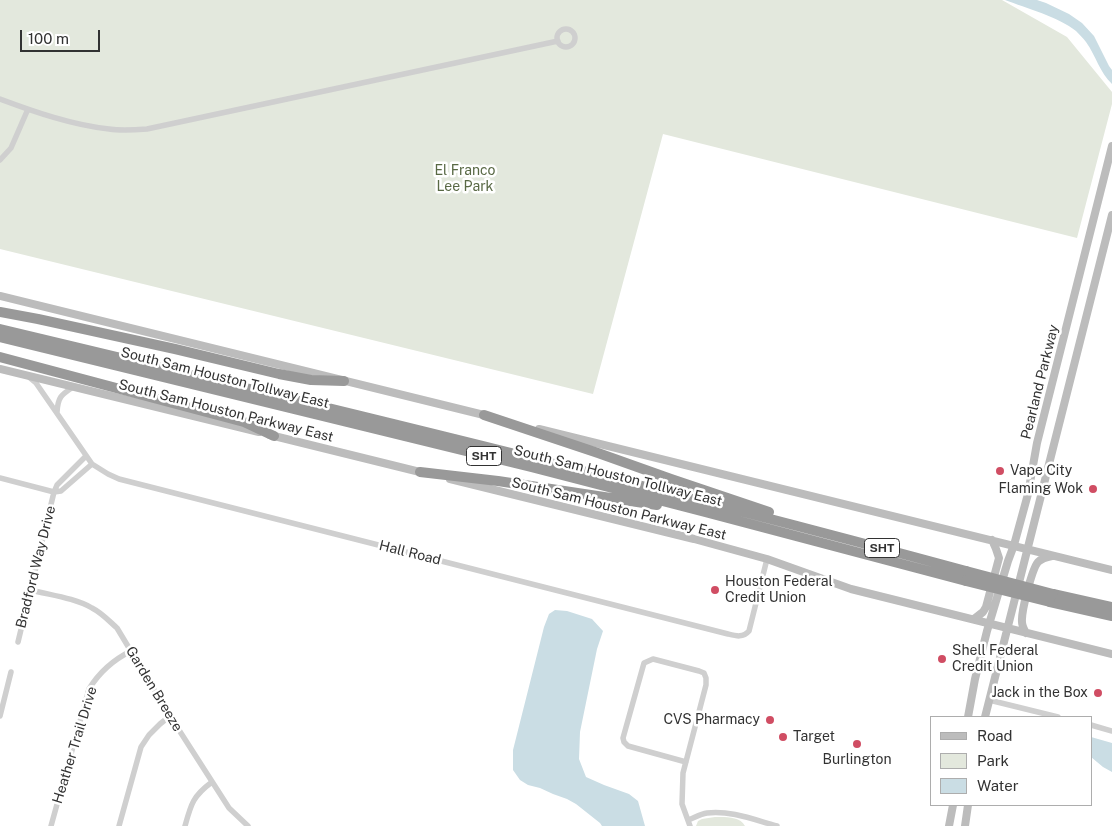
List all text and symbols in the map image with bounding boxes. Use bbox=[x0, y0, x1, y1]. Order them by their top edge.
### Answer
scale bar bbox=[22, 20, 102, 52]
text: 100 m bbox=[28, 30, 69, 47]
park label: El Franco Lee Park bbox=[435, 163, 495, 196]
street label: Pearland Parkway bbox=[1018, 323, 1062, 441]
street label: South Sam Houston Tollway East bbox=[119, 344, 331, 412]
street label: South Sam Houston Parkway East bbox=[117, 376, 335, 446]
street label: South Sam Houston Tollway East bbox=[512, 442, 724, 510]
road number: SHT bbox=[466, 446, 502, 466]
place label: Vape City bbox=[1010, 463, 1072, 479]
marker: Vape City bbox=[994, 465, 1006, 477]
street label: South Sam Houston Parkway East bbox=[510, 474, 728, 544]
place label: Flaming Wok bbox=[998, 481, 1083, 497]
marker: Flaming Wok bbox=[1087, 483, 1099, 495]
street label: Bradford Way Drive bbox=[13, 504, 59, 630]
street label: Hall Road bbox=[377, 537, 443, 569]
road number: SHT bbox=[864, 538, 900, 558]
place label: Houston Federal Credit Union bbox=[725, 574, 833, 606]
marker: Houston Federal Credit Union bbox=[709, 584, 721, 596]
street label: Garden Breeze bbox=[122, 643, 186, 735]
place label: Shell Federal Credit Union bbox=[952, 643, 1039, 676]
marker: Shell Federal Credit Union bbox=[936, 653, 948, 665]
street label: Heather Trail Drive bbox=[49, 684, 101, 806]
place label: Jack in the Box bbox=[991, 685, 1088, 701]
marker: Jack in the Box bbox=[1092, 687, 1104, 699]
place label: CVS Pharmacy bbox=[663, 712, 760, 728]
marker: CVS Pharmacy bbox=[764, 714, 776, 726]
legend bbox=[930, 716, 1092, 806]
text: Road bbox=[977, 727, 1013, 744]
place label: Target bbox=[793, 729, 835, 745]
marker: Target bbox=[777, 731, 789, 743]
marker: Burlington bbox=[851, 738, 863, 750]
place label: Burlington bbox=[823, 752, 891, 768]
text: Park bbox=[977, 752, 1009, 769]
text: Water bbox=[977, 777, 1019, 794]

